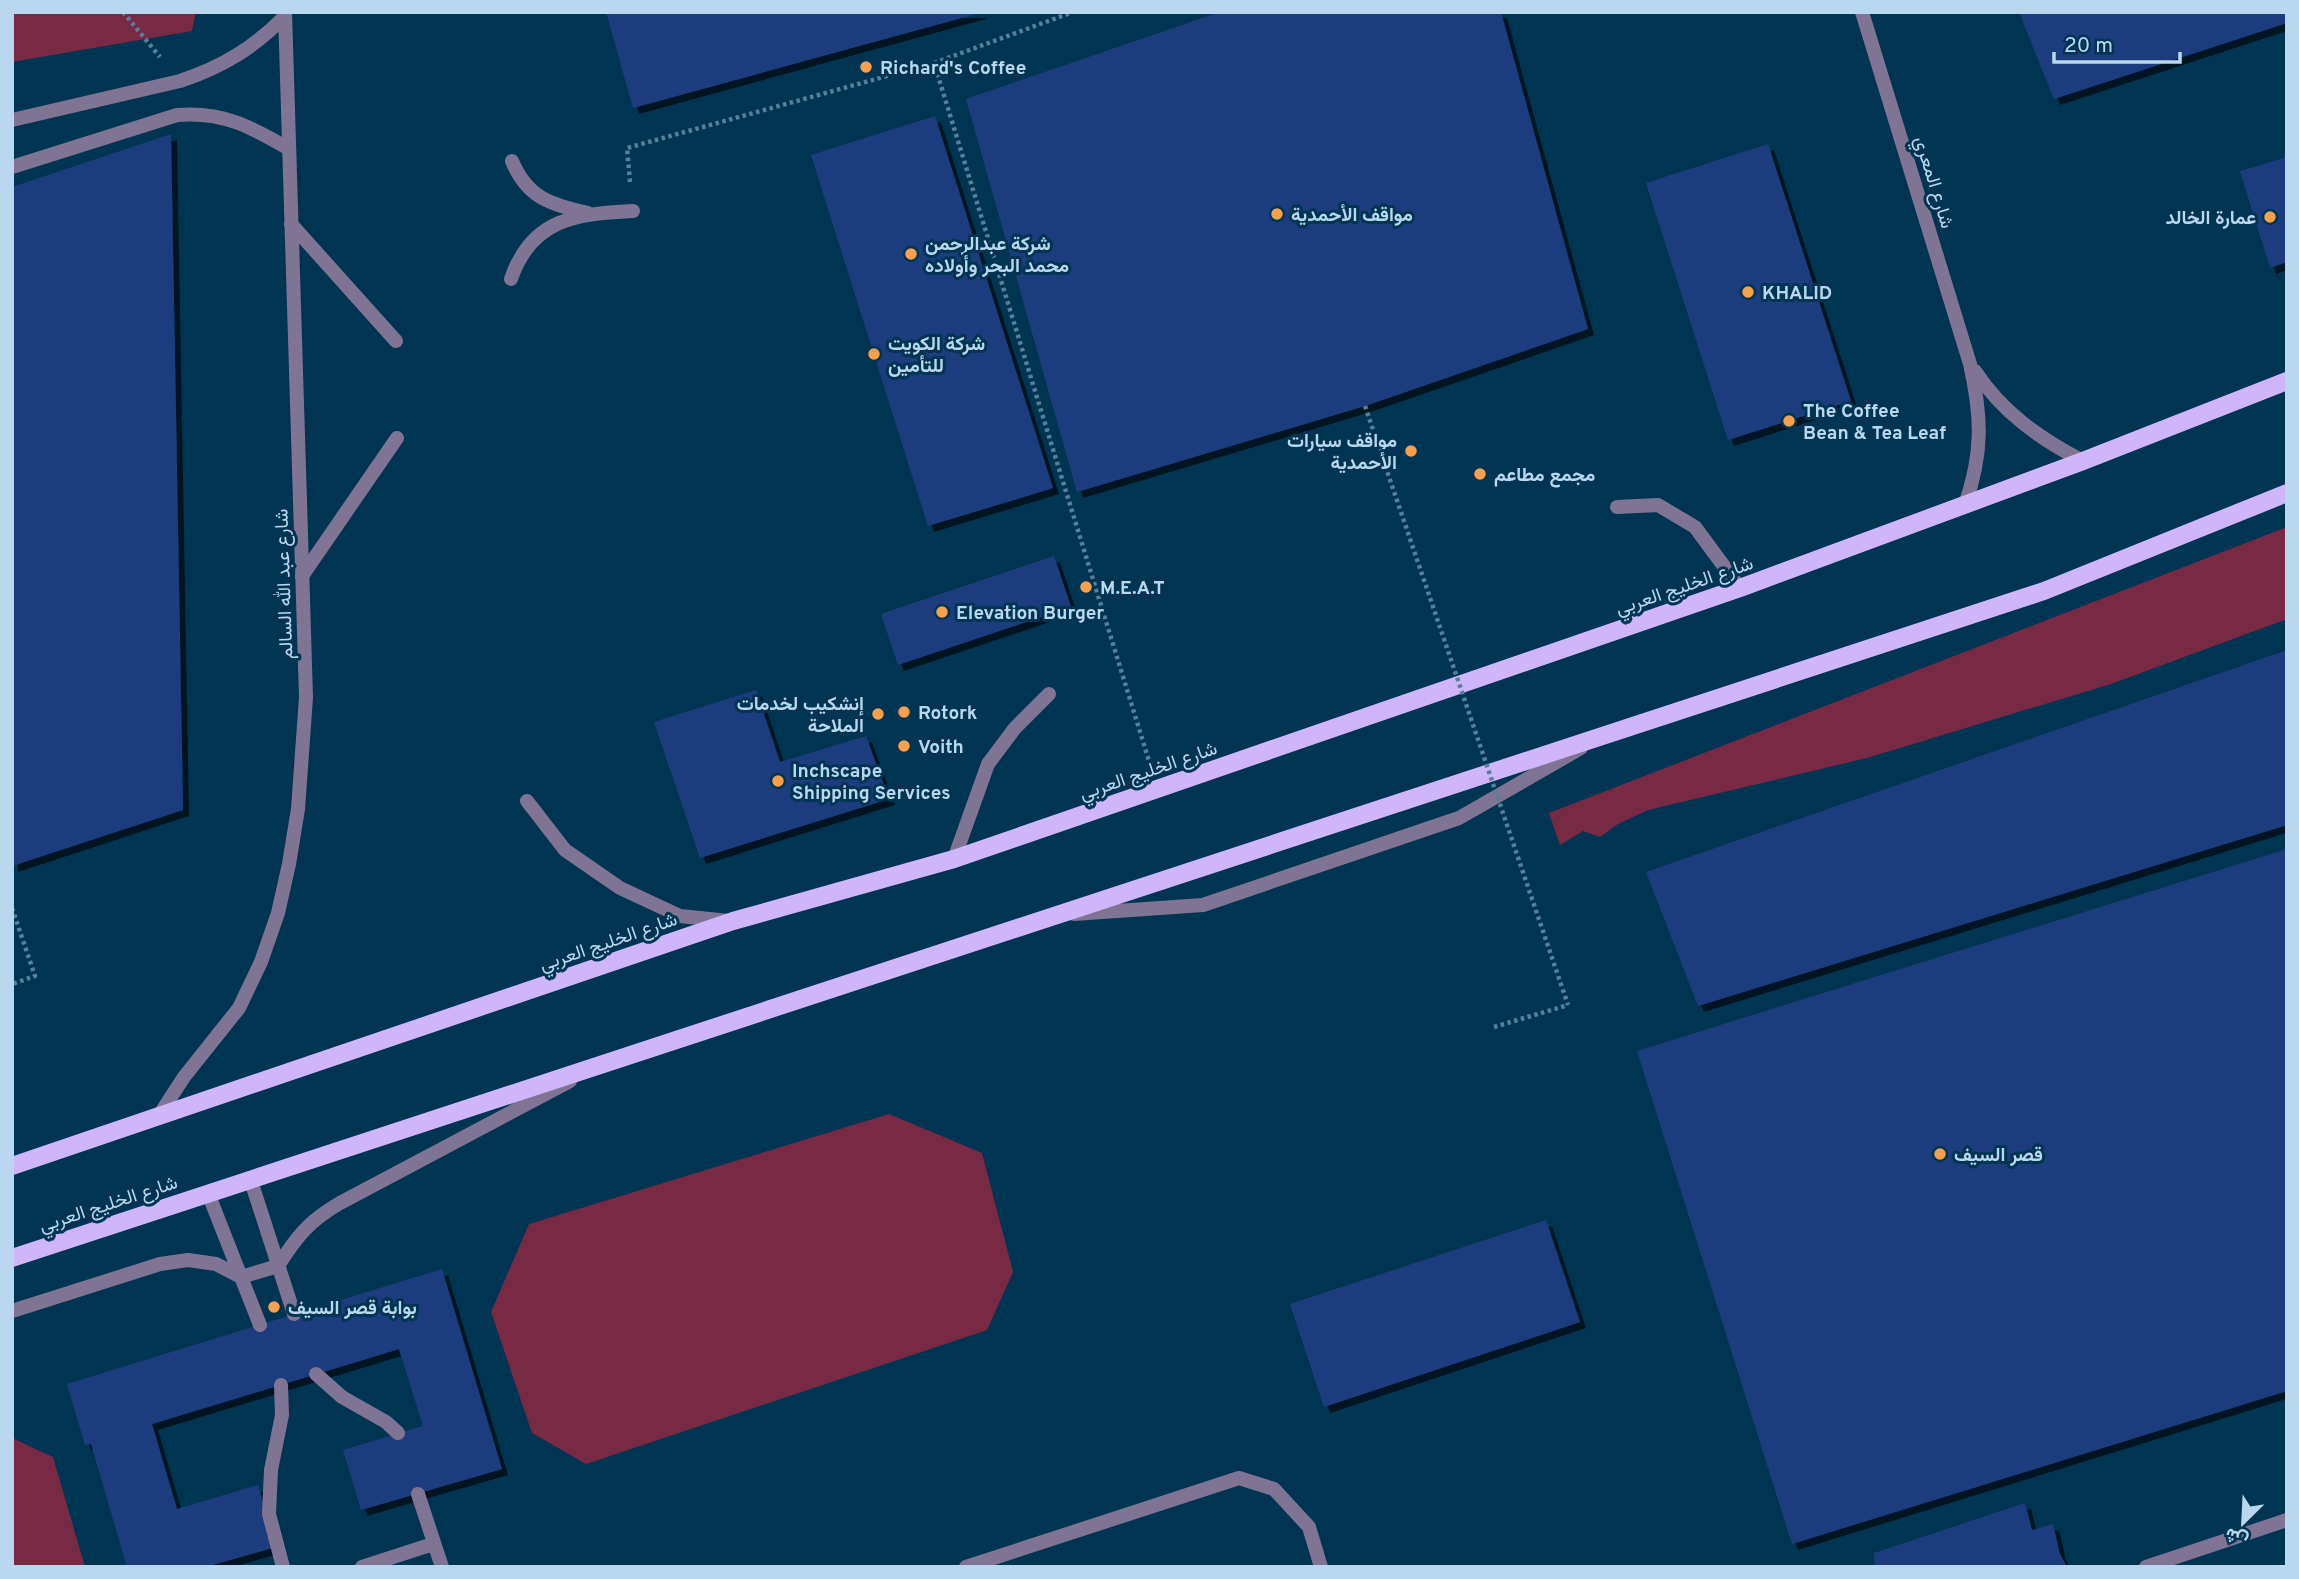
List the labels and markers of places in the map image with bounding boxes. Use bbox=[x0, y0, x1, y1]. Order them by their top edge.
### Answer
place label: Richard's Coffee bbox=[880, 57, 1026, 81]
marker: Richard's Coffee bbox=[858, 59, 874, 75]
place label: مواقف الأحمدية bbox=[1291, 204, 1413, 228]
marker: مواقف الأحمدية bbox=[1269, 206, 1285, 222]
place label: عمارة الخالد bbox=[2166, 207, 2256, 231]
marker: عمارة الخالد bbox=[2262, 209, 2278, 225]
place label: شركة عبدالرحمن محمد البحر وأولاده bbox=[925, 233, 1069, 279]
marker: شركة عبدالرحمن محمد البحر وأولاده bbox=[903, 246, 919, 262]
place label: KHALID bbox=[1762, 282, 1832, 306]
marker: KHALID bbox=[1740, 284, 1756, 300]
place label: شركة الكويت للتأمين bbox=[888, 333, 985, 379]
marker: شركة الكويت للتأمين bbox=[866, 346, 882, 362]
place label: The Coffee Bean & Tea Leaf bbox=[1803, 400, 1946, 446]
marker: The Coffee Bean & Tea Leaf bbox=[1781, 413, 1797, 429]
place label: مواقف سيارات الأحمدية bbox=[1287, 430, 1397, 476]
marker: مواقف سيارات الأحمدية bbox=[1403, 443, 1419, 459]
place label: مجمع مطاعم bbox=[1494, 464, 1595, 488]
marker: مجمع مطاعم bbox=[1472, 466, 1488, 482]
place label: M.E.A.T bbox=[1100, 577, 1165, 601]
marker: M.E.A.T bbox=[1078, 579, 1094, 595]
place label: Elevation Burger bbox=[956, 602, 1104, 626]
marker: Elevation Burger bbox=[934, 604, 950, 620]
place label: إنشكيب لخدمات الملاحة bbox=[737, 693, 864, 739]
place label: Rotork bbox=[918, 702, 978, 726]
marker: Rotork bbox=[896, 704, 912, 720]
marker: إنشكيب لخدمات الملاحة bbox=[870, 706, 886, 722]
place label: Voith bbox=[918, 736, 964, 760]
marker: Voith bbox=[896, 738, 912, 754]
place label: Inchscape Shipping Services bbox=[792, 760, 951, 806]
marker: Inchscape Shipping Services bbox=[770, 773, 786, 789]
place label: قصر السيف bbox=[1954, 1144, 2043, 1168]
marker: قصر السيف bbox=[1932, 1146, 1948, 1162]
place label: بوابة قصر السيف bbox=[288, 1297, 417, 1321]
marker: بوابة قصر السيف bbox=[266, 1299, 282, 1315]

